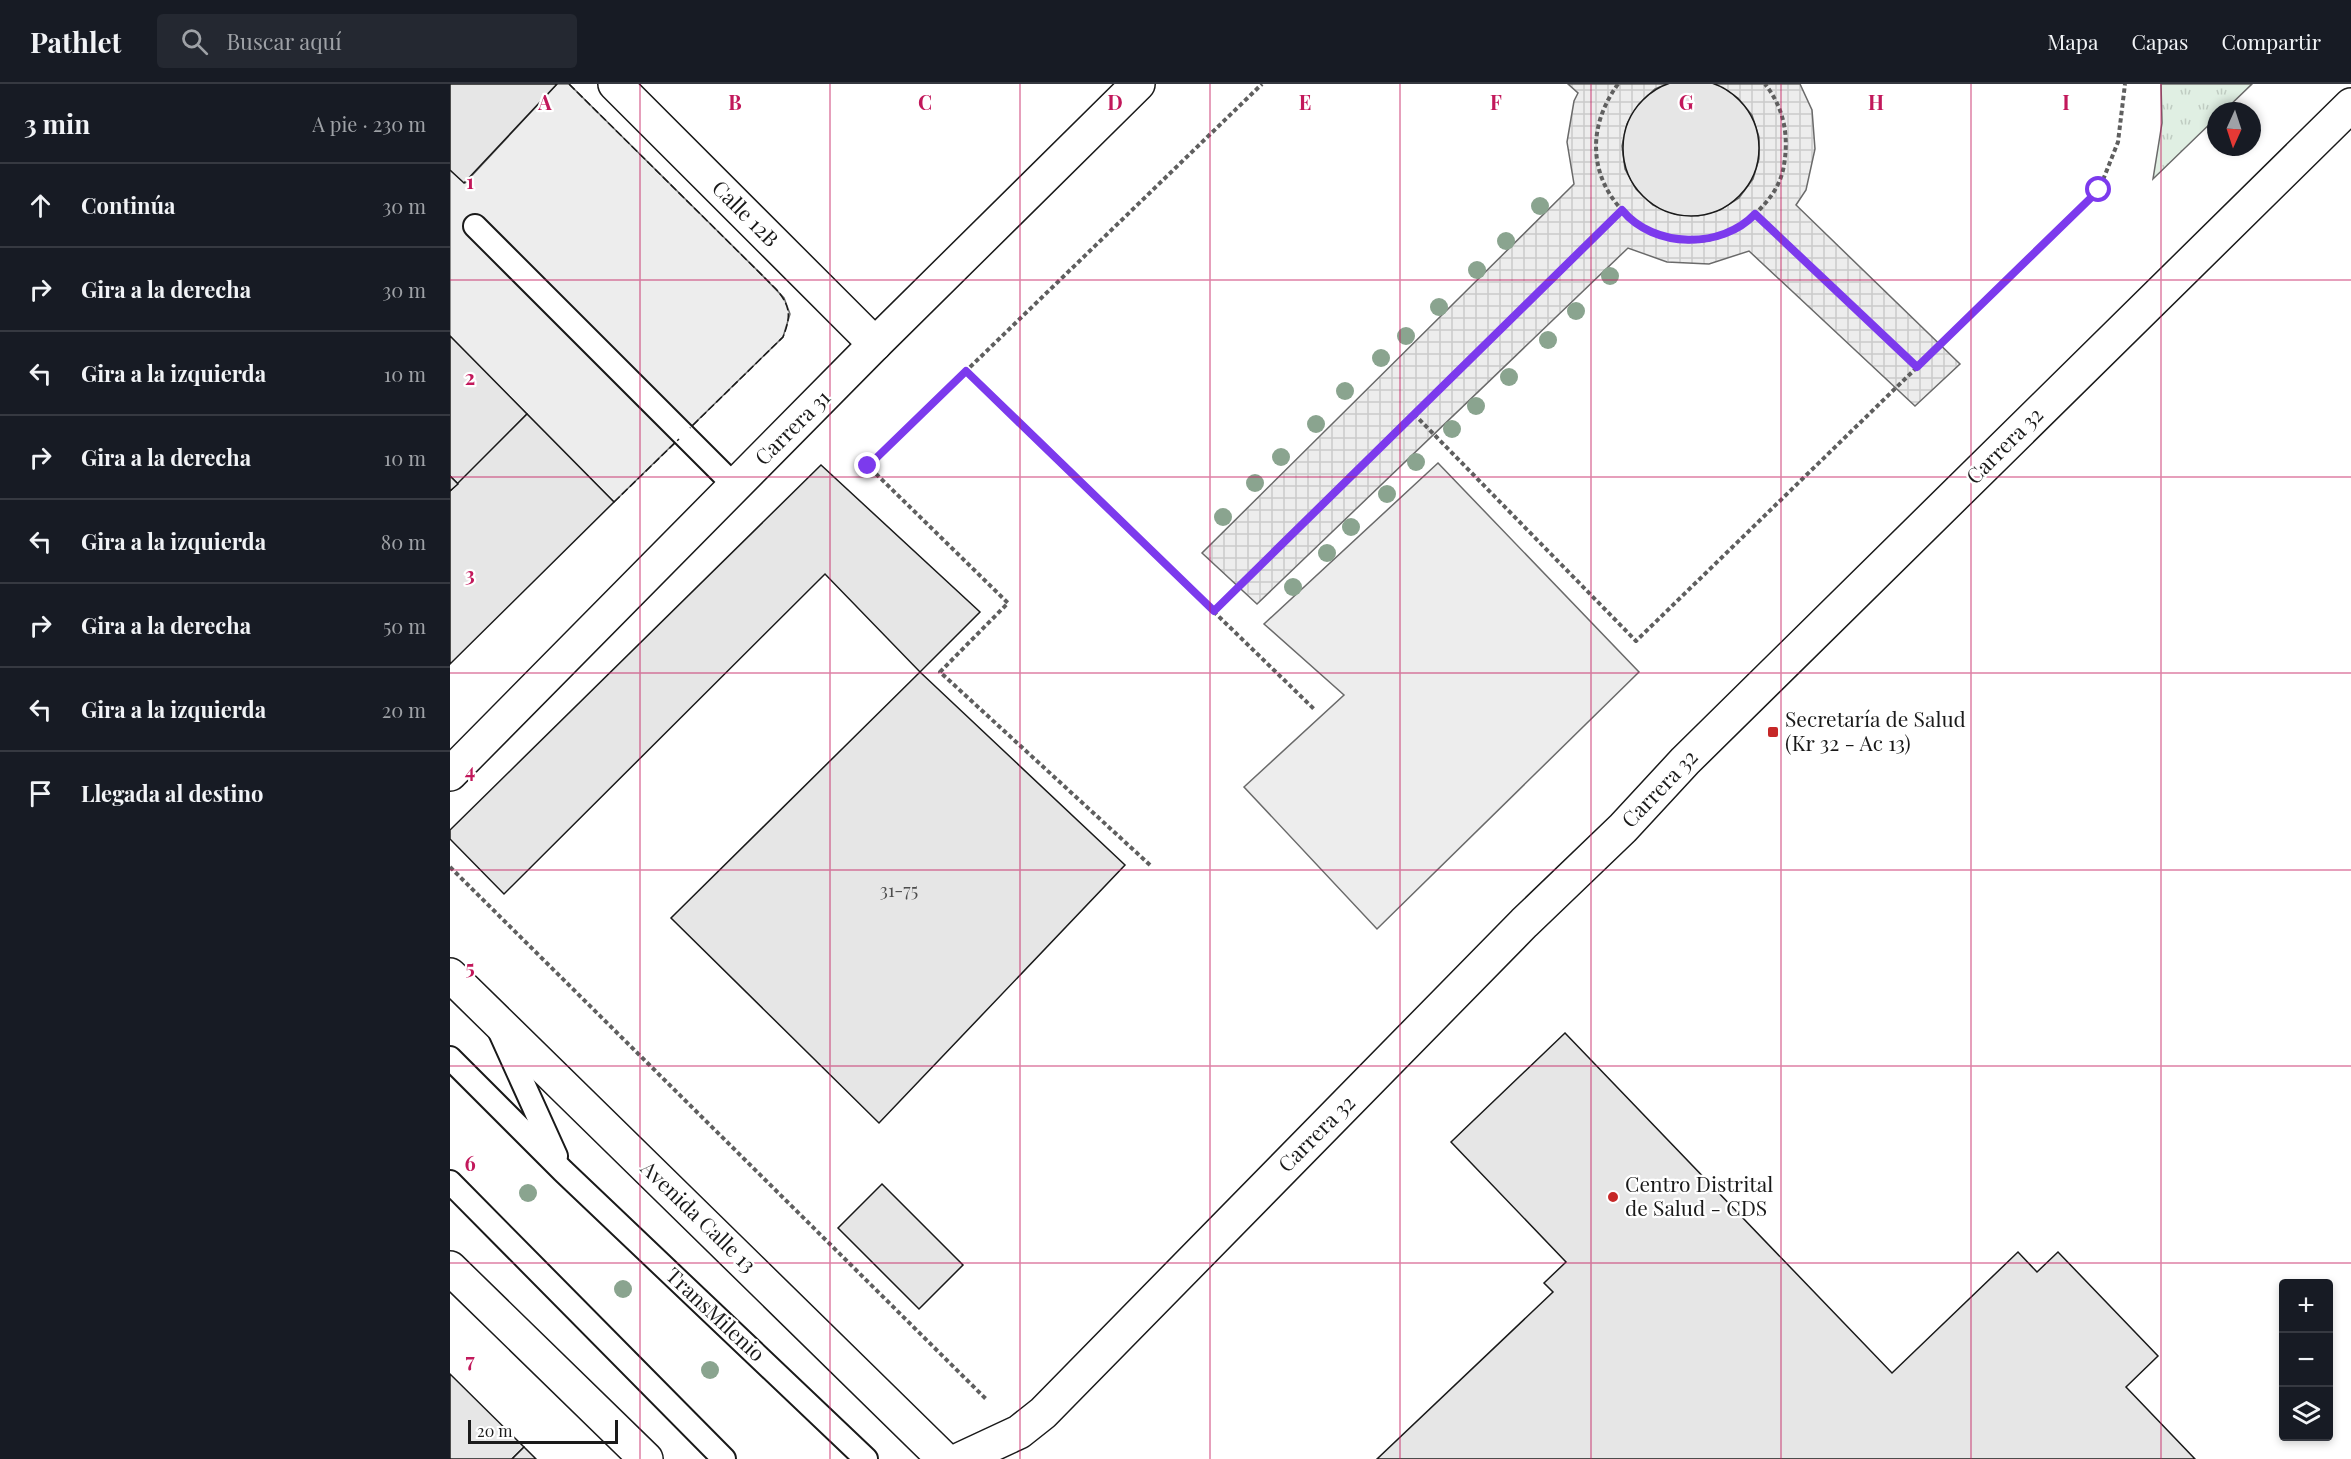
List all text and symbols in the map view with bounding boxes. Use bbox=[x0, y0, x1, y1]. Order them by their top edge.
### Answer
search box bbox=[157, 14, 577, 68]
text: Pathlet bbox=[30, 23, 121, 60]
icon: search bbox=[178, 25, 211, 58]
text: Buscar aquí bbox=[226, 26, 342, 56]
text: Mapa bbox=[2047, 27, 2099, 55]
text: Capas bbox=[2132, 27, 2188, 55]
text: Compartir bbox=[2221, 27, 2321, 55]
text: A bbox=[537, 88, 552, 115]
text: B bbox=[728, 88, 742, 115]
text: C bbox=[918, 88, 932, 115]
text: D bbox=[1107, 88, 1123, 115]
text: E bbox=[1299, 88, 1311, 115]
text: F bbox=[1490, 88, 1502, 115]
text: G bbox=[1679, 88, 1694, 115]
text: H bbox=[1868, 88, 1884, 115]
text: I bbox=[2062, 88, 2070, 115]
north arrow bbox=[2207, 102, 2261, 156]
text: 3 min bbox=[24, 106, 90, 141]
text: A pie · 230 m bbox=[312, 110, 426, 137]
text: 1 bbox=[466, 167, 474, 194]
street label: Calle 12B bbox=[707, 173, 786, 252]
route start bbox=[2085, 176, 2111, 202]
icon: ahead bbox=[24, 189, 57, 222]
text: Continúa bbox=[81, 190, 175, 220]
text: 30 m bbox=[382, 192, 426, 219]
icon: right bbox=[24, 273, 57, 306]
text: Gira a la derecha bbox=[81, 274, 251, 304]
text: 30 m bbox=[382, 276, 426, 303]
icon: left bbox=[24, 357, 57, 390]
text: Gira a la izquierda bbox=[81, 358, 266, 388]
text: 10 m bbox=[384, 360, 426, 387]
text: 2 bbox=[465, 363, 475, 390]
street label: Carrera 31 bbox=[748, 383, 836, 470]
street label: Carrera 32 bbox=[1959, 400, 2048, 489]
icon: right bbox=[24, 441, 57, 474]
text: Gira a la derecha bbox=[81, 442, 251, 472]
text: 10 m bbox=[384, 444, 426, 471]
route end bbox=[854, 452, 880, 478]
icon: left bbox=[24, 525, 57, 558]
text: Gira a la izquierda bbox=[81, 526, 266, 556]
text: 80 m bbox=[381, 528, 426, 555]
text: 3 bbox=[465, 560, 475, 587]
icon: right bbox=[24, 609, 57, 642]
text: Gira a la derecha bbox=[81, 610, 251, 640]
text: 50 m bbox=[383, 612, 426, 639]
icon: left bbox=[24, 693, 57, 726]
text: Gira a la izquierda bbox=[81, 694, 266, 724]
text: 20 m bbox=[382, 696, 426, 723]
place label: Secretaría de Salud (Kr 32 - Ac 13) bbox=[1785, 704, 1966, 756]
marker: Secretaría de Salud (Kr 32 - Ac 13) bbox=[1766, 725, 1780, 739]
street label: Carrera 32 bbox=[1614, 743, 1703, 833]
text: 4 bbox=[465, 756, 475, 783]
icon: arrive bbox=[24, 777, 57, 810]
text: Llegada al destino bbox=[81, 778, 263, 808]
house number: 31-75 bbox=[880, 878, 918, 902]
text: 5 bbox=[465, 953, 475, 980]
street label: Carrera 32 bbox=[1271, 1088, 1360, 1177]
text: 6 bbox=[464, 1149, 476, 1176]
street label: Avenida Calle 13 bbox=[635, 1153, 763, 1278]
place label: Centro Distrital de Salud - CDS bbox=[1625, 1169, 1773, 1221]
marker: Centro Distrital de Salud - CDS bbox=[1606, 1190, 1620, 1204]
street label: TransMilenio bbox=[661, 1260, 772, 1367]
map controls bbox=[2279, 1279, 2333, 1441]
button: + bbox=[2279, 1279, 2333, 1333]
button: − bbox=[2279, 1333, 2333, 1387]
text: 7 bbox=[465, 1346, 475, 1373]
button: layers bbox=[2279, 1387, 2333, 1441]
scale bar bbox=[468, 1417, 618, 1444]
text: 20 m bbox=[477, 1420, 512, 1441]

